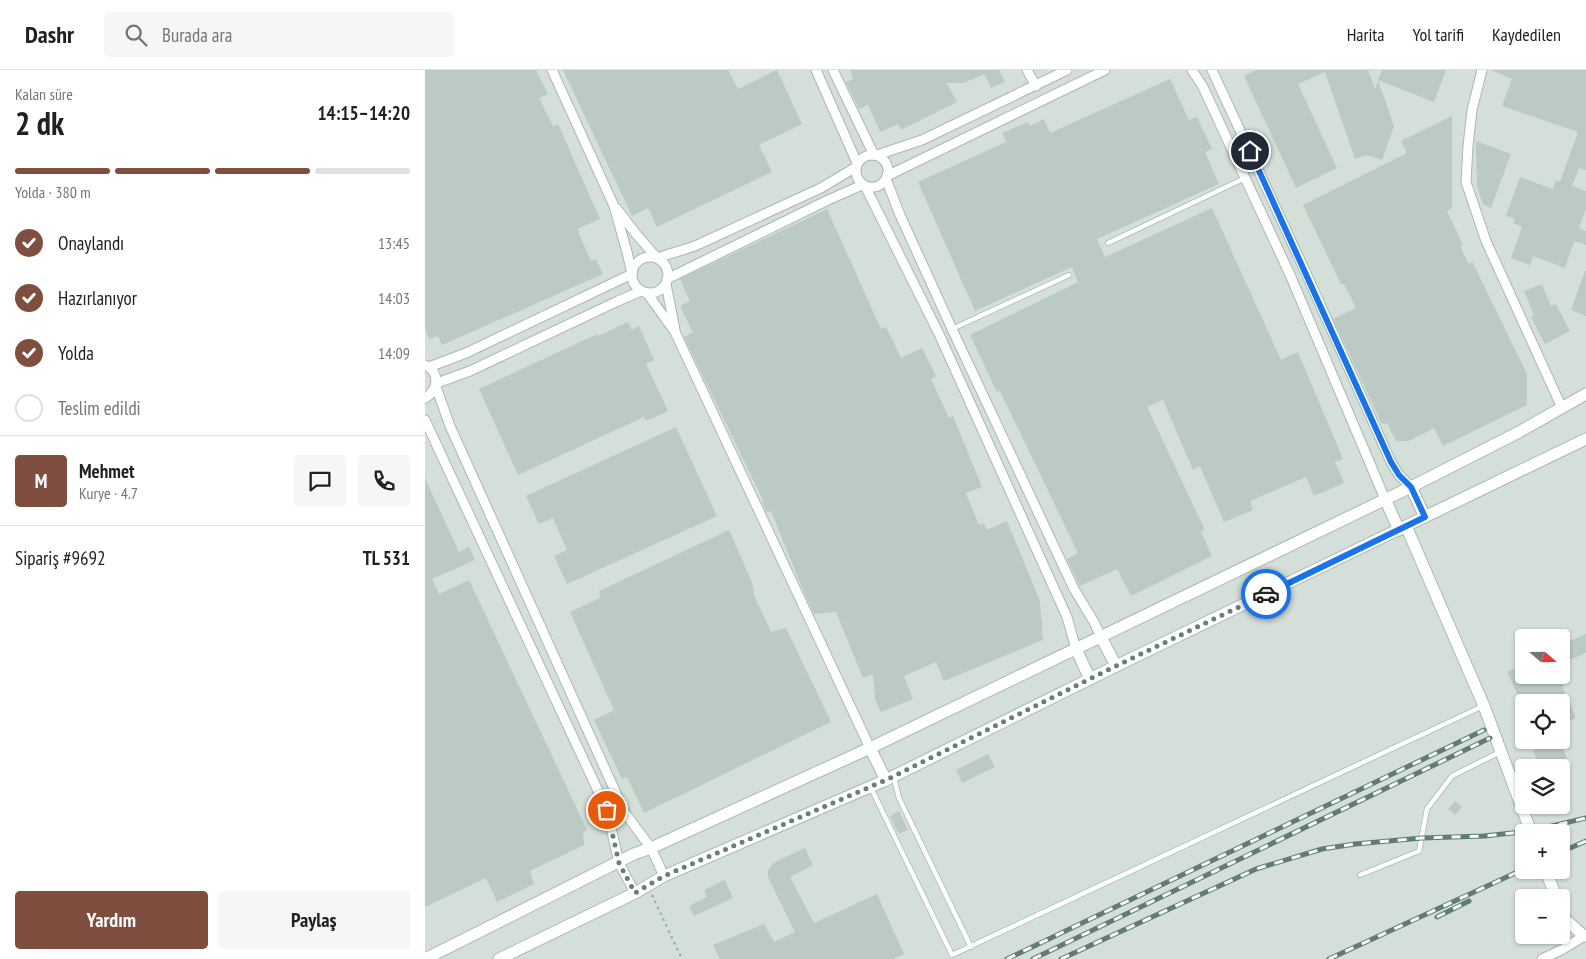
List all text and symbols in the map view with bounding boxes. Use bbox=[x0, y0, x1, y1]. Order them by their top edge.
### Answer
search box bbox=[104, 12, 454, 57]
text: Dashr bbox=[25, 19, 74, 50]
icon: search bbox=[122, 21, 150, 49]
text: Burada ara bbox=[162, 23, 232, 47]
text: Harita bbox=[1347, 23, 1385, 46]
text: Yol tarifi bbox=[1413, 23, 1464, 46]
text: Kaydedilen bbox=[1492, 23, 1561, 46]
text: Kalan süre bbox=[15, 84, 73, 104]
text: 14:15–14:20 bbox=[317, 101, 410, 125]
text: 2 dk bbox=[15, 102, 64, 144]
pin bbox=[1229, 130, 1271, 172]
icon: home bbox=[1236, 137, 1264, 165]
text: Yolda · 380 m bbox=[15, 182, 91, 202]
icon: check bbox=[15, 229, 43, 257]
text: Onaylandı bbox=[58, 231, 124, 255]
text: 13:45 bbox=[378, 233, 410, 253]
icon: check bbox=[15, 284, 43, 312]
text: Hazırlanıyor bbox=[58, 286, 137, 310]
text: 14:03 bbox=[378, 288, 410, 308]
icon: check bbox=[15, 339, 43, 367]
text: Yolda bbox=[58, 341, 94, 365]
text: 14:09 bbox=[378, 343, 410, 363]
text: Teslim edildi bbox=[58, 396, 141, 420]
button: chat bbox=[294, 455, 346, 507]
button: phone bbox=[358, 455, 410, 507]
text: Mehmet bbox=[79, 459, 135, 483]
text: M bbox=[35, 469, 47, 493]
text: Kurye · 4.7 bbox=[79, 483, 138, 503]
text: Sipariş #9692 bbox=[15, 546, 106, 570]
text: TL 531 bbox=[363, 546, 410, 570]
courier bbox=[1241, 569, 1291, 619]
icon: car bbox=[1252, 580, 1280, 608]
north arrow bbox=[1515, 629, 1570, 684]
map controls bbox=[1515, 629, 1570, 944]
button: locate bbox=[1515, 694, 1570, 749]
button: layers bbox=[1515, 759, 1570, 814]
pin bbox=[586, 789, 628, 831]
icon: bag bbox=[593, 796, 621, 824]
button: + bbox=[1515, 824, 1570, 879]
button: − bbox=[1515, 889, 1570, 944]
button: Yardım bbox=[15, 891, 208, 949]
button: Paylaş bbox=[218, 891, 410, 949]

